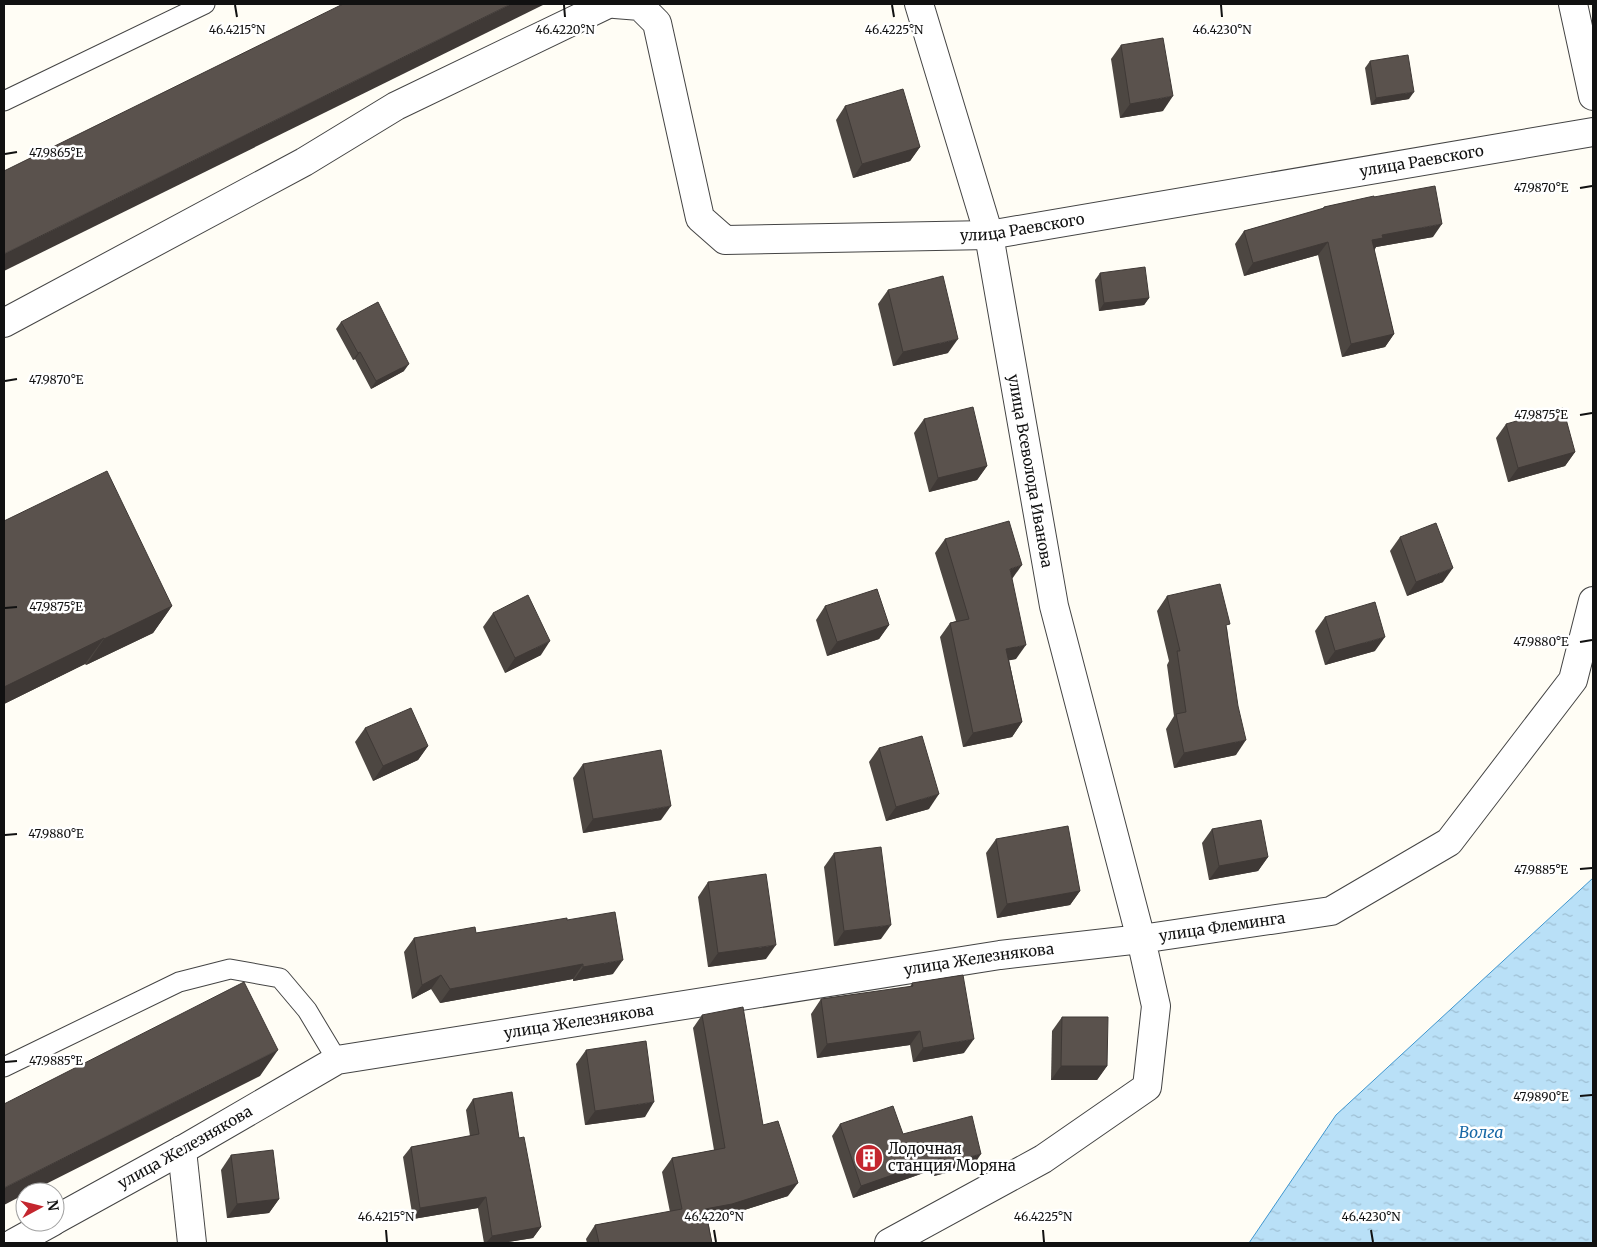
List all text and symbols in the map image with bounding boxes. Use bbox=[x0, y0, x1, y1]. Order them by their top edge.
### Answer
text: 46.4215°N bbox=[209, 22, 266, 37]
text: 46.4220°N bbox=[535, 22, 596, 37]
text: 46.4225°N bbox=[865, 22, 924, 37]
text: 46.4230°N bbox=[1192, 22, 1252, 37]
street label: улица Раевского bbox=[1358, 141, 1485, 181]
text: 47.9865°E bbox=[29, 145, 83, 160]
text: 47.9870°E bbox=[1514, 180, 1569, 195]
street label: улица Раевского bbox=[960, 209, 1086, 245]
text: 47.9870°E bbox=[29, 372, 84, 387]
street label: улица Всеволода Иванова bbox=[1004, 373, 1057, 569]
text: 47.9875°E bbox=[1514, 407, 1568, 422]
text: 47.9875°E bbox=[29, 599, 83, 614]
text: 47.9880°E bbox=[1513, 634, 1569, 649]
text: 47.9880°E bbox=[28, 826, 84, 841]
text: 47.9885°E bbox=[1514, 862, 1568, 877]
street label: улица Флеминга bbox=[1158, 908, 1286, 945]
street label: улица Железнякова bbox=[902, 939, 1055, 979]
street label: улица Железнякова bbox=[502, 1000, 655, 1042]
text: 47.9885°E bbox=[29, 1053, 83, 1068]
text: 47.9890°E bbox=[1513, 1089, 1569, 1104]
street label: улица Железнякова bbox=[114, 1101, 255, 1192]
water label: Волга bbox=[1459, 1122, 1503, 1142]
place label: Лодочная станция Моряна bbox=[888, 1139, 1016, 1175]
building icon: Лодочная станция Моряна bbox=[854, 1143, 884, 1173]
north arrow bbox=[15, 1182, 65, 1232]
text: N bbox=[43, 1199, 63, 1212]
text: 46.4215°N bbox=[358, 1209, 415, 1224]
text: 46.4220°N bbox=[684, 1209, 745, 1224]
text: 46.4225°N bbox=[1014, 1209, 1073, 1224]
text: 46.4230°N bbox=[1341, 1209, 1401, 1224]

